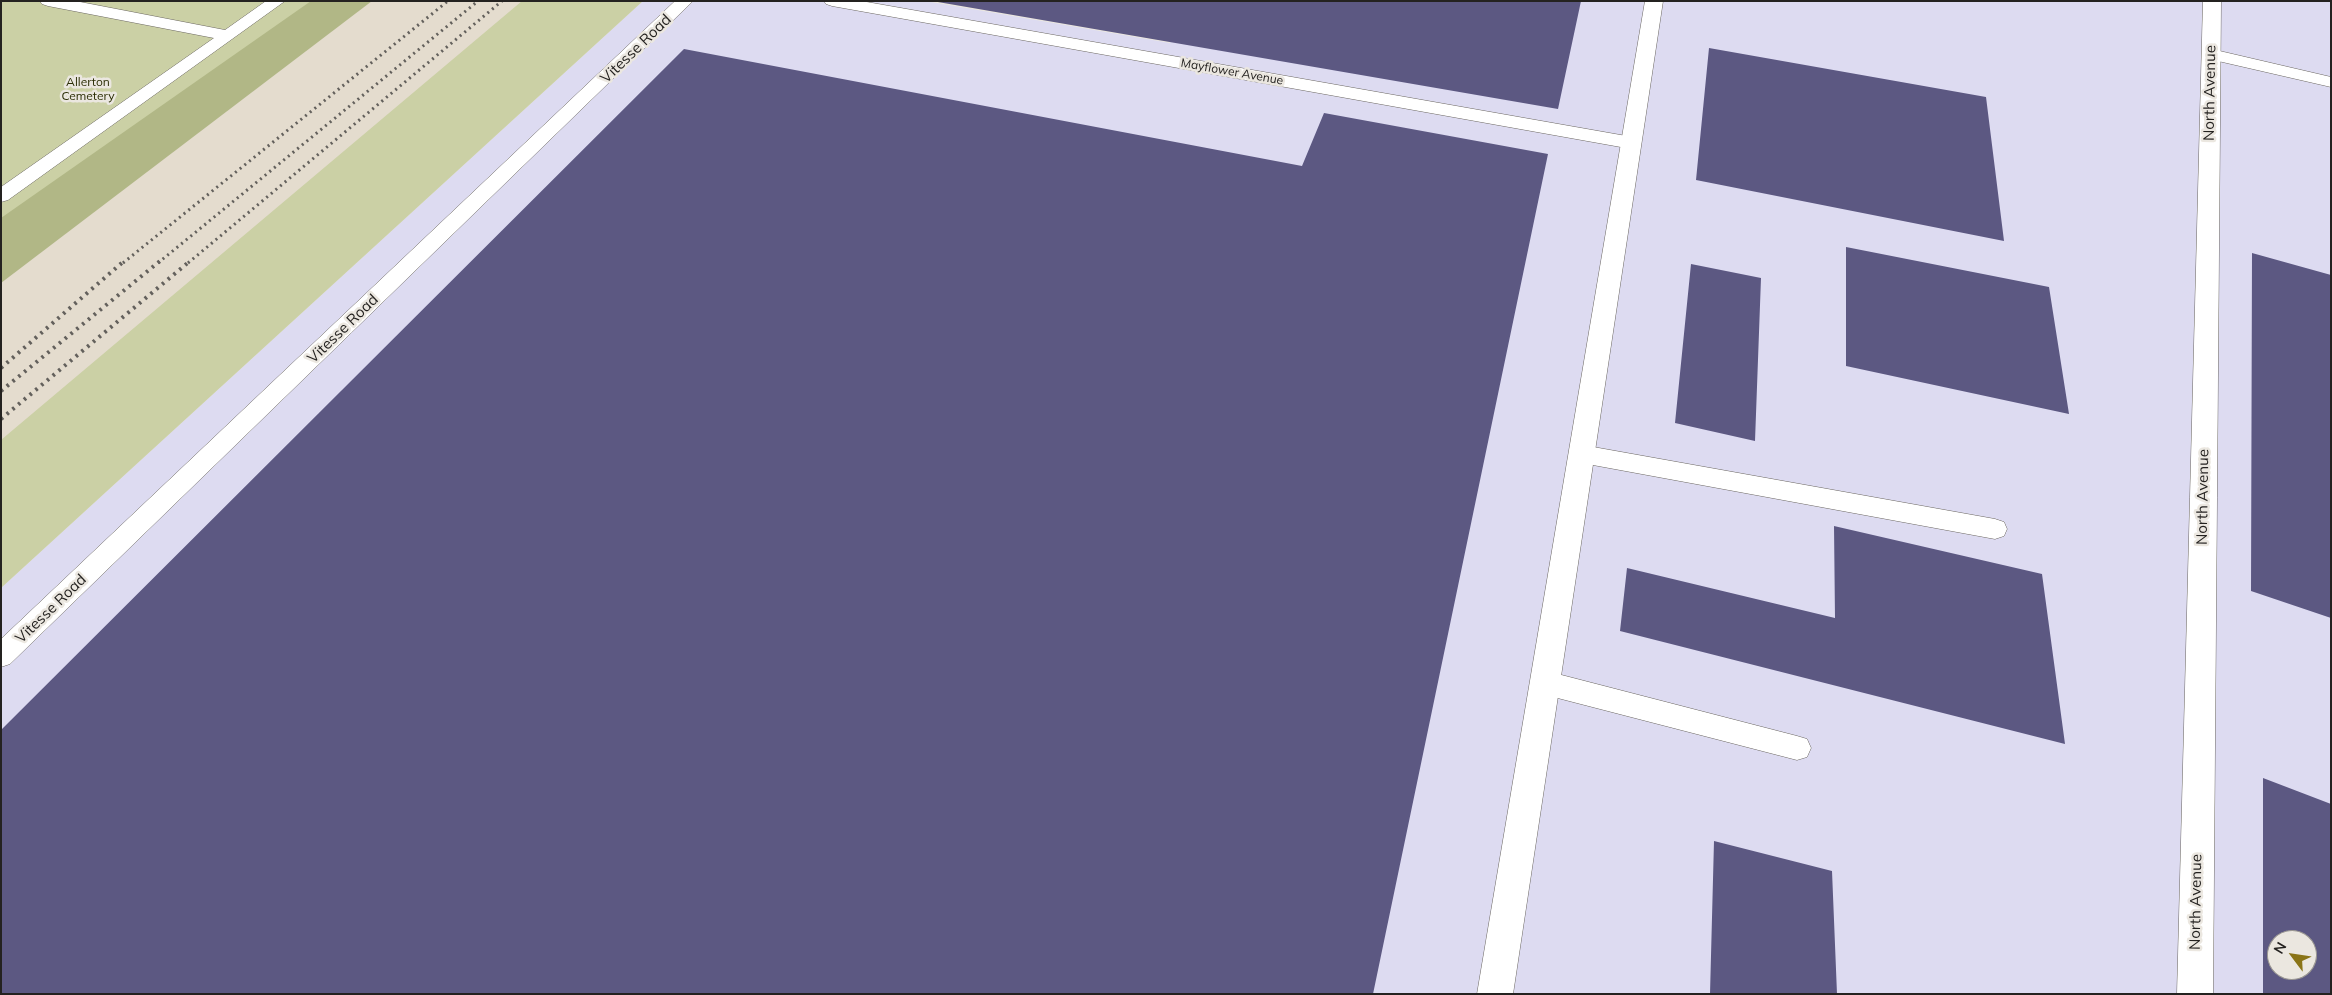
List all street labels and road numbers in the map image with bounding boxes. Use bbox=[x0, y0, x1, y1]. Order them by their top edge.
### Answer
street label: Vitesse Road bbox=[597, 11, 675, 87]
street label: North Avenue bbox=[2200, 45, 2220, 141]
street label: Mayflower Avenue bbox=[1180, 56, 1284, 88]
street label: Vitesse Road bbox=[304, 291, 382, 367]
street label: North Avenue bbox=[2193, 449, 2213, 545]
street label: Vitesse Road bbox=[12, 571, 90, 647]
street label: North Avenue bbox=[2186, 854, 2206, 950]

